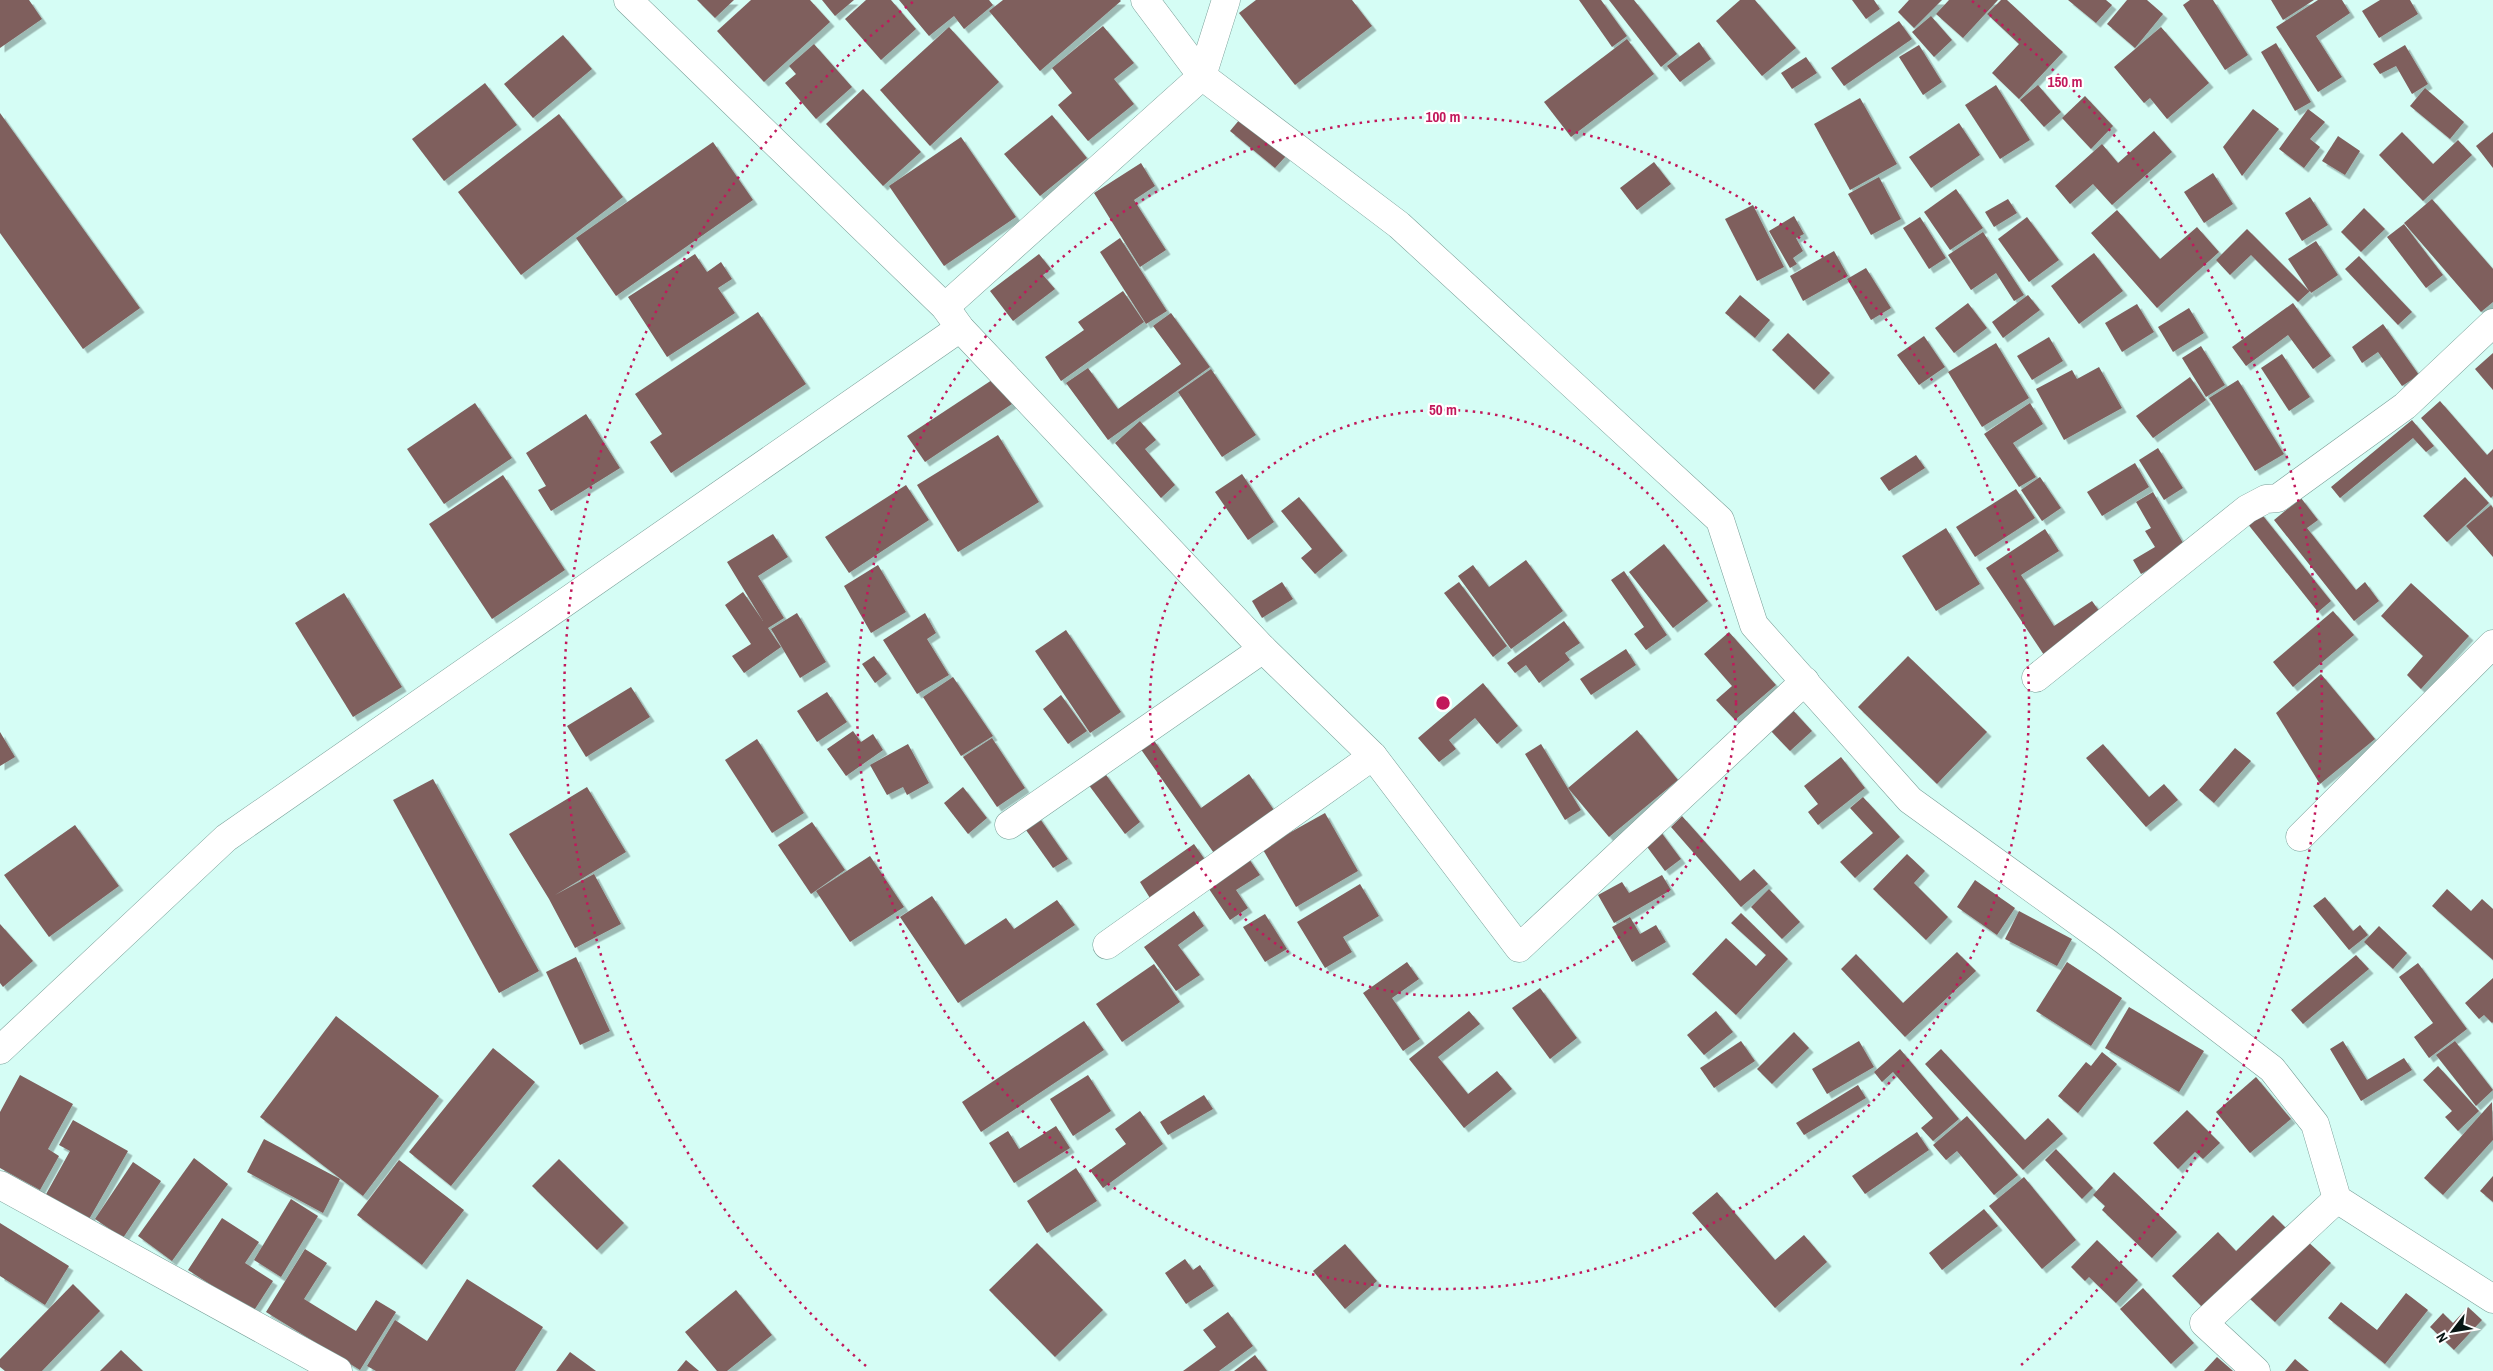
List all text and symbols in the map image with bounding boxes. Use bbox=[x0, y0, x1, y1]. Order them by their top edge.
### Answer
text: 150 m bbox=[2048, 71, 2082, 92]
text: 100 m bbox=[1426, 106, 1460, 127]
text: 50 m bbox=[1429, 399, 1457, 420]
centre of rings bbox=[1434, 694, 1452, 712]
north arrow bbox=[2428, 1306, 2478, 1356]
text: N bbox=[2432, 1330, 2452, 1346]

